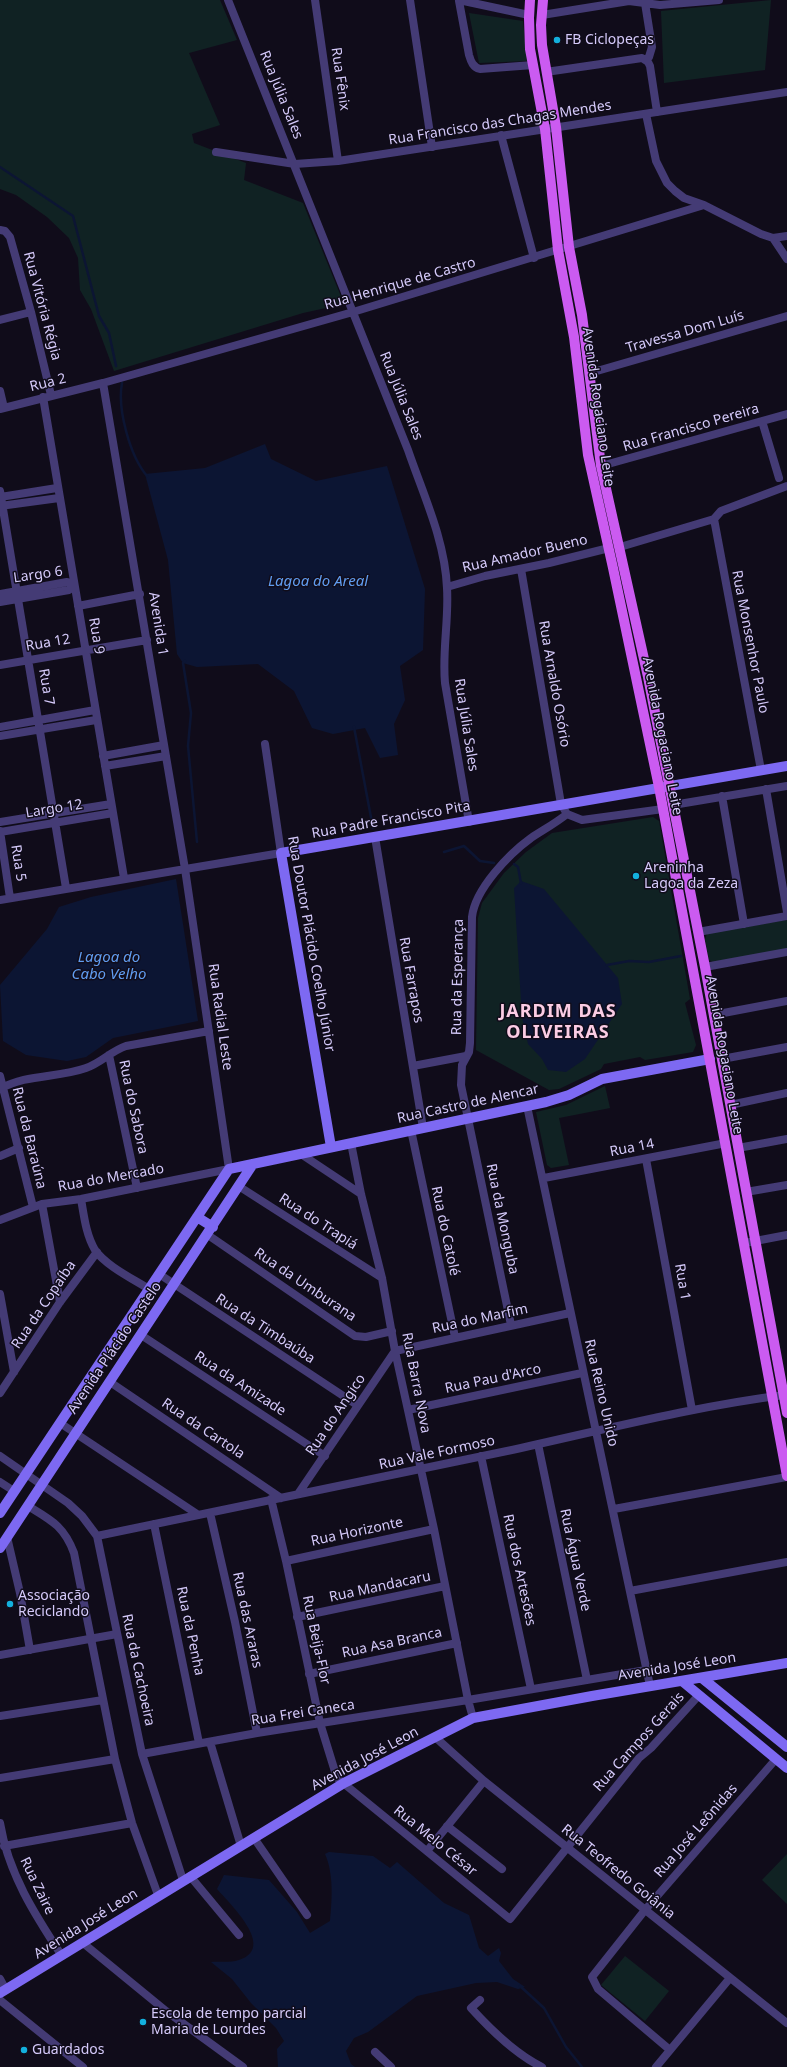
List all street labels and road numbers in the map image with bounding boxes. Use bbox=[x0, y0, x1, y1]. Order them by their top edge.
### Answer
street label: Rua Fênix bbox=[327, 46, 353, 112]
street label: Rua Júlia Sales bbox=[256, 48, 306, 142]
street label: Rua Francisco das Chagas Mendes bbox=[387, 97, 613, 149]
street label: Rua Vitória Régia bbox=[19, 250, 65, 362]
street label: Rua Henrique de Castro bbox=[322, 254, 478, 314]
street label: Travessa Dom Luís bbox=[624, 307, 746, 357]
street label: Avenida Rogaciano Leite bbox=[578, 326, 618, 488]
street label: Rua Júlia Sales bbox=[376, 349, 426, 443]
street label: Rua 2 bbox=[28, 370, 68, 396]
street label: Rua Francisco Pereira bbox=[621, 401, 761, 455]
street label: Rua Amador Bueno bbox=[461, 531, 589, 577]
street label: Largo 6 bbox=[12, 563, 64, 587]
street label: Rua Monsenhor Paulo bbox=[728, 569, 772, 715]
street label: Avenida 1 bbox=[145, 591, 171, 657]
street label: Rua 9 bbox=[85, 616, 107, 656]
street label: Rua Arnaldo Osório bbox=[535, 619, 573, 749]
street label: Rua 12 bbox=[24, 631, 72, 655]
street label: Avenida Rogaciano Leite bbox=[638, 656, 686, 816]
street label: Rua 7 bbox=[35, 667, 57, 707]
street label: Rua Júlia Sales bbox=[450, 677, 482, 773]
street label: Largo 12 bbox=[24, 796, 84, 822]
street label: Rua Padre Francisco Pita bbox=[310, 798, 472, 842]
street label: Rua Doutor Plácido Coelho Júnior bbox=[284, 835, 338, 1053]
street label: Rua 5 bbox=[7, 843, 29, 883]
street label: Rua da Esperança bbox=[449, 919, 467, 1035]
street label: Rua Farrapos bbox=[395, 936, 427, 1024]
street label: Rua Radial Leste bbox=[204, 963, 236, 1071]
street label: Avenida Rogaciano Leite bbox=[702, 974, 746, 1136]
street label: Rua do Sabora bbox=[115, 1059, 151, 1155]
street label: Rua Castro de Alencar bbox=[396, 1081, 540, 1127]
street label: Rua da Baraúna bbox=[8, 1085, 50, 1191]
street label: Rua 14 bbox=[608, 1135, 656, 1161]
street label: Rua do Mercado bbox=[57, 1160, 165, 1196]
street label: Rua da Monguba bbox=[482, 1162, 522, 1276]
street label: Rua do Catolé bbox=[427, 1185, 463, 1277]
street label: Rua do Trapiá bbox=[276, 1190, 360, 1254]
street label: Rua da Umburana bbox=[251, 1245, 359, 1325]
street label: Rua da Copaíba bbox=[8, 1258, 80, 1352]
street label: Rua 1 bbox=[671, 1262, 693, 1302]
street label: Avenida Plácido Castelo bbox=[64, 1279, 166, 1417]
street label: Rua da Timbaúba bbox=[212, 1291, 318, 1367]
street label: Rua do Marfim bbox=[431, 1301, 529, 1337]
street label: Rua Barra Nova bbox=[398, 1331, 434, 1435]
street label: Rua Reino Unido bbox=[581, 1338, 621, 1448]
street label: Rua da Amizade bbox=[191, 1348, 289, 1420]
street label: Rua Pau d'Arco bbox=[443, 1361, 543, 1397]
street label: Rua do Angico bbox=[303, 1371, 369, 1459]
street label: Rua da Cartola bbox=[158, 1395, 248, 1463]
street label: Rua Vale Formoso bbox=[377, 1432, 497, 1474]
street label: Rua Água Verde bbox=[556, 1507, 594, 1613]
street label: Rua dos Artesões bbox=[499, 1513, 539, 1627]
street label: Rua Horizonte bbox=[309, 1514, 405, 1550]
street label: Rua Mandacaru bbox=[328, 1568, 432, 1606]
street label: Rua das Araras bbox=[229, 1570, 265, 1670]
street label: Rua da Penha bbox=[172, 1585, 208, 1677]
street label: Rua Beija-Flor bbox=[298, 1594, 334, 1686]
street label: Rua da Cachoeira bbox=[118, 1612, 158, 1728]
street label: Rua Asa Branca bbox=[341, 1624, 443, 1662]
street label: Avenida José Leon bbox=[617, 1649, 737, 1685]
street label: Rua Campos Gerais bbox=[590, 1689, 688, 1795]
street label: Rua Frei Caneca bbox=[250, 1697, 356, 1729]
street label: Avenida José Leon bbox=[308, 1724, 422, 1794]
street label: Rua José Leônidas bbox=[651, 1781, 741, 1881]
street label: Rua Melo César bbox=[390, 1802, 480, 1880]
street label: Rua Teofredo Goiânia bbox=[558, 1821, 678, 1923]
street label: Rua Zaire bbox=[16, 1855, 58, 1917]
street label: Avenida José Leon bbox=[31, 1885, 141, 1963]

